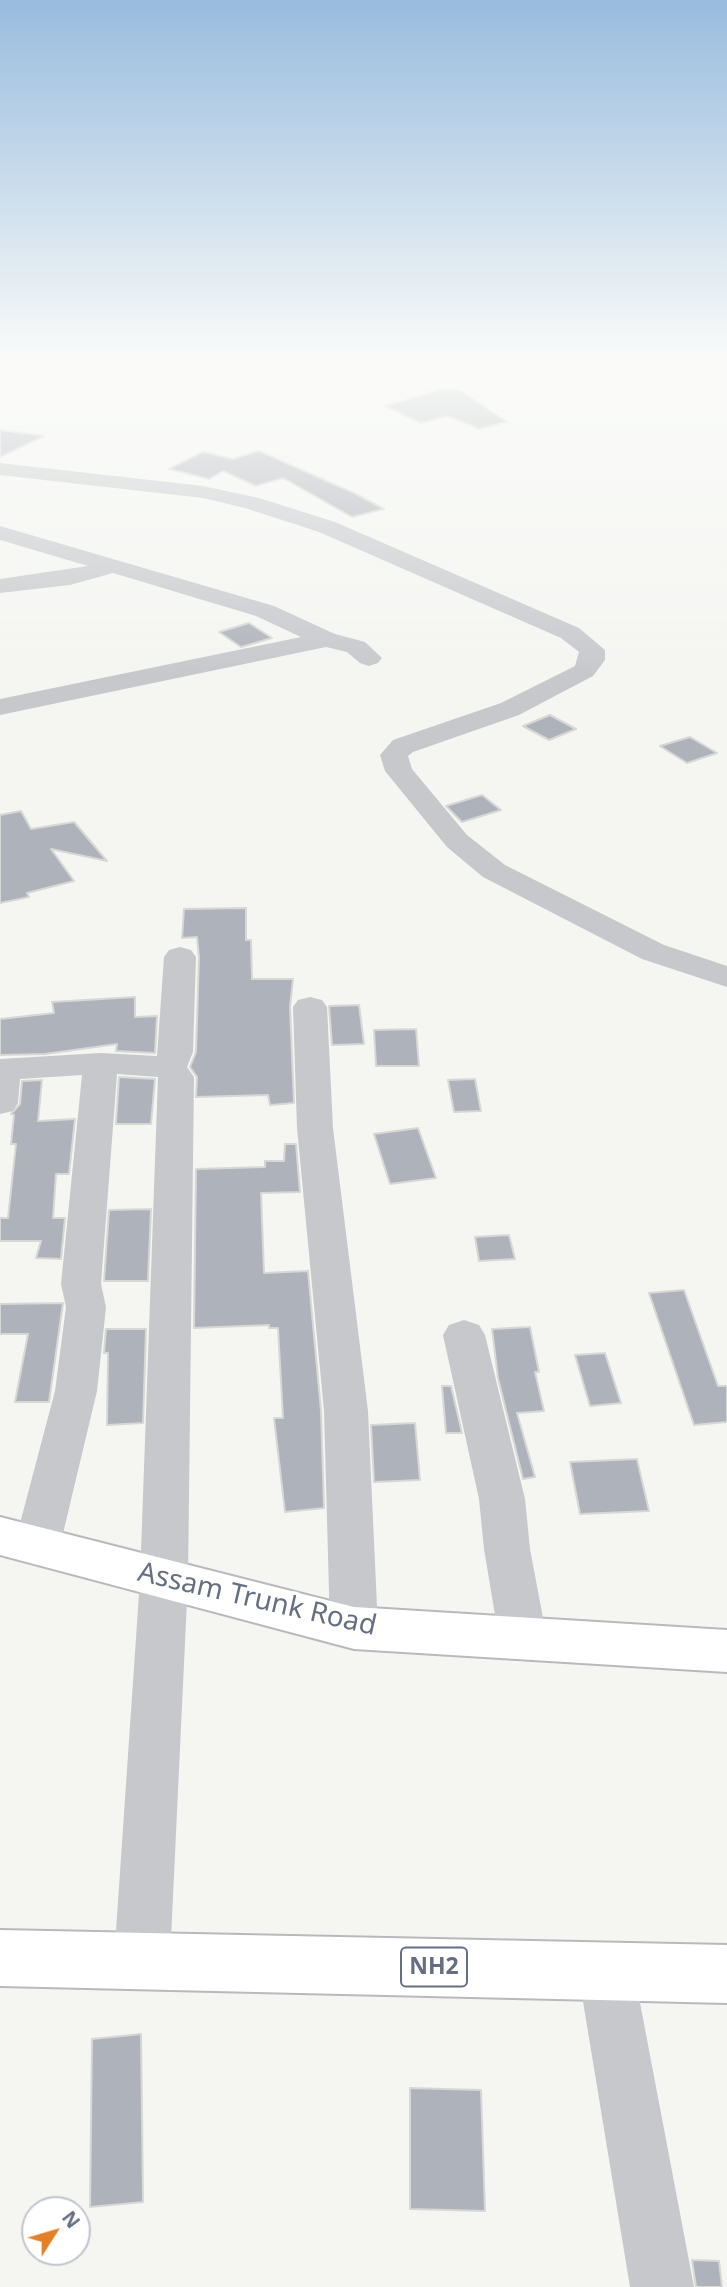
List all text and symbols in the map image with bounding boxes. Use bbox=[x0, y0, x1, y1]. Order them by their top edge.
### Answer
street label: Assam Trunk Road bbox=[134, 1556, 380, 1644]
road number: NH2 bbox=[401, 1948, 467, 1986]
north arrow bbox=[21, 2196, 91, 2266]
text: N bbox=[56, 2206, 86, 2234]

